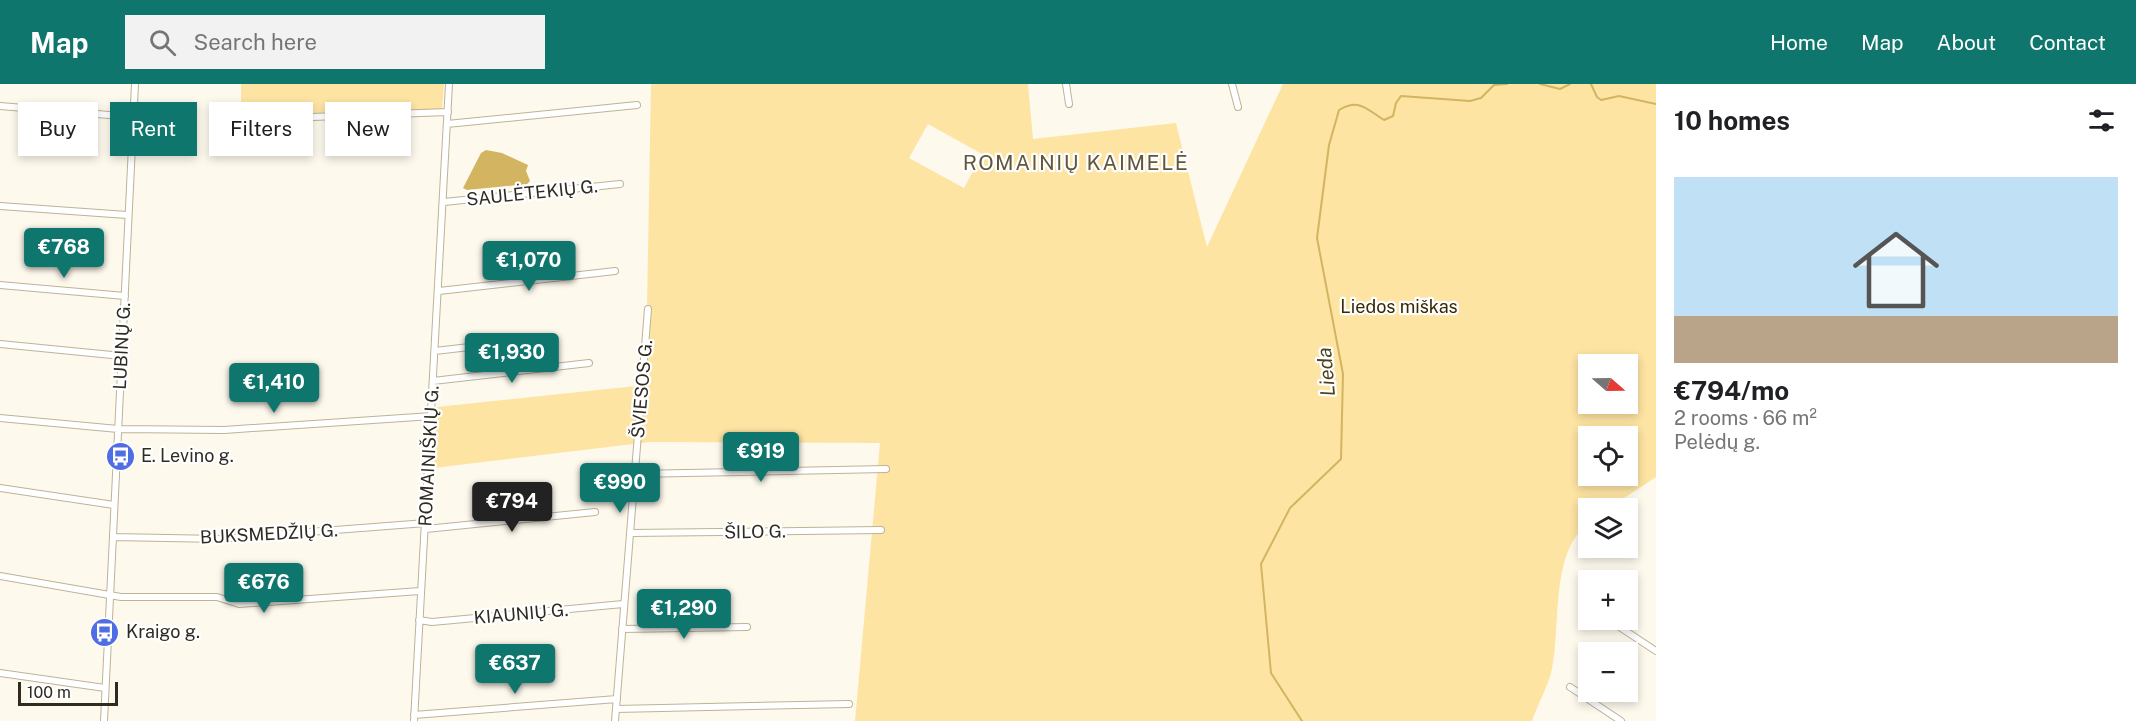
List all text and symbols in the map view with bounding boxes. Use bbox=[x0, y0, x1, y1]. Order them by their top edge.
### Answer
search box bbox=[125, 15, 545, 69]
text: Map bbox=[30, 26, 89, 59]
icon: search bbox=[146, 26, 179, 59]
text: Search here bbox=[194, 29, 317, 55]
text: Home bbox=[1770, 30, 1828, 55]
text: Map bbox=[1861, 30, 1904, 55]
text: About bbox=[1937, 30, 1996, 55]
text: Contact bbox=[2029, 30, 2106, 55]
chip: Buy bbox=[18, 102, 98, 156]
chip: Rent bbox=[110, 102, 197, 156]
chip: Filters bbox=[209, 102, 313, 156]
chip: New bbox=[325, 102, 411, 156]
icon: filters bbox=[2085, 104, 2118, 137]
text: 10 homes bbox=[1674, 105, 1790, 136]
district label: ROMAINIŲ KAIMELĖ bbox=[963, 150, 1189, 175]
street label: SAULĖTEKIŲ G. bbox=[465, 174, 599, 210]
icon: home bbox=[1842, 216, 1950, 324]
pin: €768 bbox=[28, 228, 100, 279]
text: €768 bbox=[38, 235, 90, 259]
pin: €1,070 bbox=[480, 241, 578, 292]
text: €1,070 bbox=[497, 248, 561, 272]
park label: Liedos miškas bbox=[1340, 296, 1458, 317]
street label: LUBINŲ G. bbox=[109, 302, 134, 390]
pin: €1,930 bbox=[463, 333, 561, 384]
street label: ŠVIESOS G. bbox=[627, 339, 656, 439]
text: €1,930 bbox=[479, 340, 545, 364]
water label: Lieda bbox=[1312, 346, 1340, 398]
north arrow bbox=[1578, 354, 1638, 414]
map controls bbox=[1578, 354, 1638, 702]
pin: €1,410 bbox=[225, 363, 323, 414]
text: €1,410 bbox=[243, 370, 305, 394]
text: €794/mo bbox=[1674, 375, 1789, 406]
street label: ROMAINIŠKIŲ G. bbox=[414, 385, 443, 527]
text: 2 rooms · 66 m² bbox=[1674, 406, 1817, 430]
button: locate bbox=[1578, 426, 1638, 486]
text: Pelėdų g. bbox=[1674, 430, 1760, 454]
pin: €919 bbox=[725, 432, 797, 483]
text: €919 bbox=[737, 439, 785, 463]
bus stop icon: E. Levino g. bbox=[104, 440, 136, 472]
place label: E. Levino g. bbox=[141, 445, 234, 466]
pin: €990 bbox=[584, 463, 656, 514]
text: €990 bbox=[594, 470, 646, 494]
pin: €794 bbox=[476, 482, 548, 533]
text: €794 bbox=[486, 489, 538, 513]
button: layers bbox=[1578, 498, 1638, 558]
street label: BUKSMEDŽIŲ G. bbox=[199, 519, 338, 548]
street label: ŠILO G. bbox=[724, 520, 786, 543]
pin: €676 bbox=[228, 563, 300, 614]
text: €676 bbox=[238, 570, 290, 594]
button: + bbox=[1578, 570, 1638, 630]
pin: €1,290 bbox=[635, 589, 733, 640]
text: €1,290 bbox=[651, 596, 717, 620]
street label: KIAUNIŲ G. bbox=[473, 599, 569, 628]
bus stop icon: Kraigo g. bbox=[89, 616, 121, 648]
place label: Kraigo g. bbox=[126, 621, 200, 642]
button: − bbox=[1578, 642, 1638, 702]
pin: €637 bbox=[479, 644, 551, 695]
text: €637 bbox=[489, 651, 541, 675]
scale bar bbox=[18, 679, 118, 706]
text: 100 m bbox=[27, 683, 71, 702]

